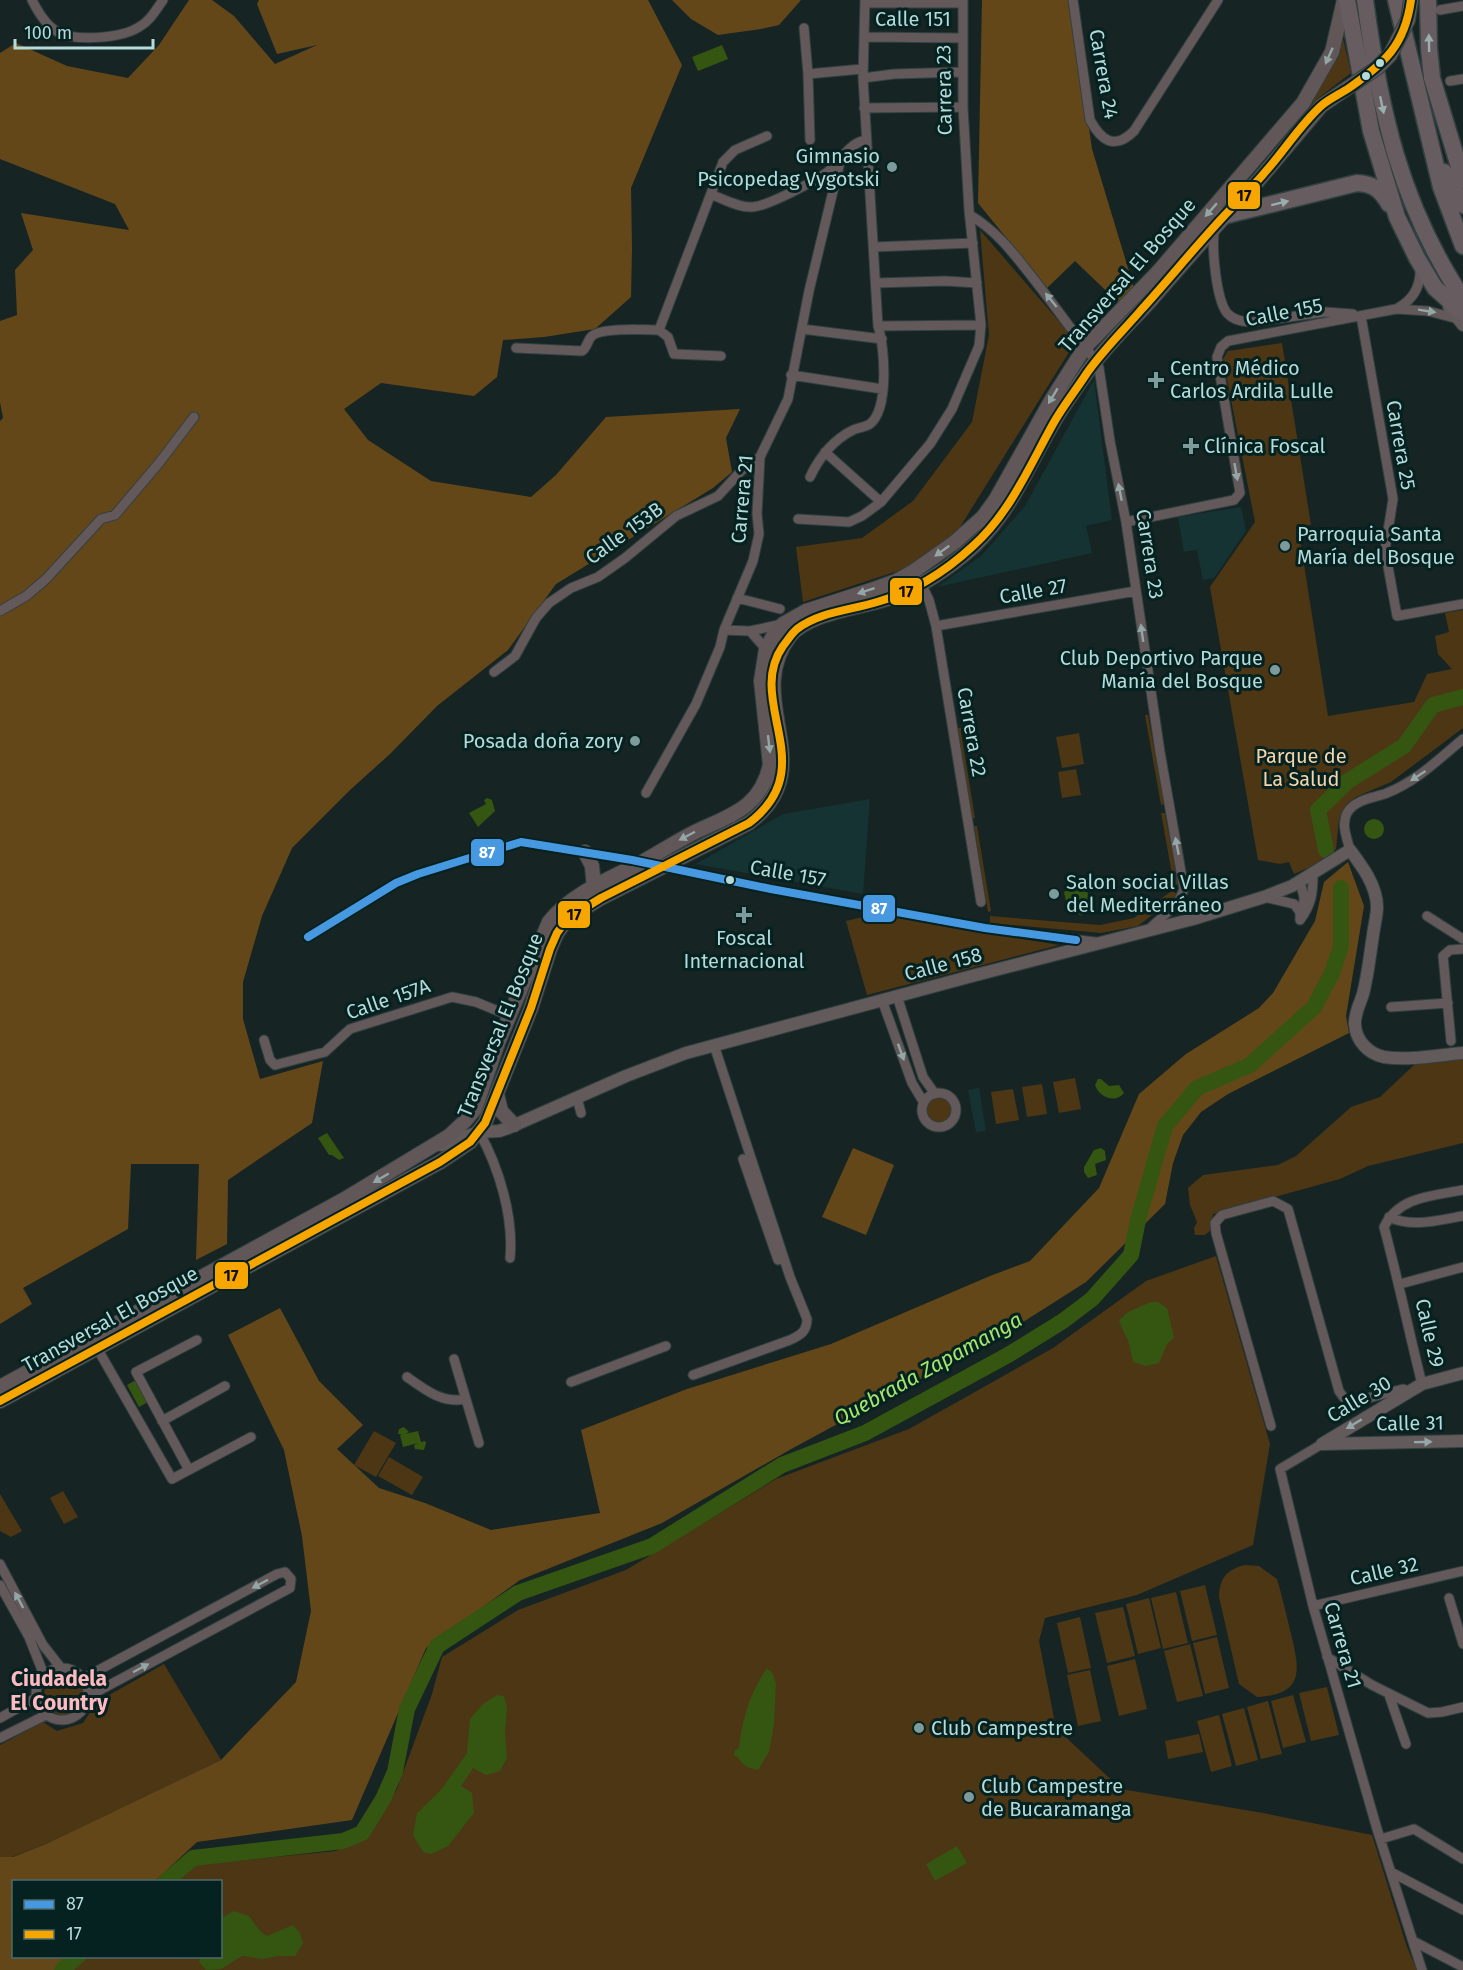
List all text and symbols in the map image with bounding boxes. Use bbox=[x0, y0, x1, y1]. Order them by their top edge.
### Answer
street label: Calle 151 bbox=[875, 7, 951, 31]
scale bar bbox=[15, 12, 153, 50]
text: 100 m bbox=[24, 22, 72, 44]
street label: Carrera 24 bbox=[1084, 27, 1124, 121]
one-way arrow bbox=[1424, 33, 1434, 52]
street label: Carrera 23 bbox=[931, 44, 957, 136]
one-way arrow bbox=[1325, 48, 1334, 65]
unlabelled marker bbox=[1374, 57, 1386, 69]
unlabelled marker bbox=[1360, 70, 1372, 82]
one-way arrow bbox=[1377, 95, 1387, 114]
place label: Gimnasio Psicopedag Vygotski bbox=[697, 144, 880, 191]
marker: Gimnasio Psicopedag Vygotski bbox=[885, 160, 899, 174]
line badge: 17 bbox=[1227, 181, 1261, 210]
text: 17 bbox=[1237, 186, 1252, 205]
street label: Transversal El Bosque bbox=[1053, 193, 1201, 357]
one-way arrow bbox=[1271, 197, 1289, 207]
one-way arrow bbox=[1205, 202, 1218, 217]
one-way arrow bbox=[1045, 293, 1058, 308]
street label: Calle 155 bbox=[1243, 293, 1325, 331]
one-way arrow bbox=[1418, 307, 1437, 316]
place label: Centro Médico Carlos Ardila Lulle bbox=[1170, 356, 1334, 403]
marker: Centro Médico Carlos Ardila Lulle bbox=[1147, 371, 1165, 389]
one-way arrow bbox=[1048, 388, 1059, 404]
street label: Carrera 25 bbox=[1381, 398, 1421, 492]
place label: Clínica Foscal bbox=[1204, 434, 1326, 458]
marker: Clínica Foscal bbox=[1182, 437, 1200, 455]
street label: Carrera 21 bbox=[726, 454, 758, 544]
one-way arrow bbox=[1232, 462, 1241, 481]
one-way arrow bbox=[1115, 483, 1124, 502]
street label: Calle 153B bbox=[580, 497, 668, 569]
street label: Carrera 23 bbox=[1131, 507, 1169, 601]
place label: Parroquia Santa María del Bosque bbox=[1297, 522, 1455, 569]
marker: Parroquia Santa María del Bosque bbox=[1278, 539, 1292, 553]
one-way arrow bbox=[935, 545, 951, 557]
street label: Calle 27 bbox=[997, 573, 1069, 609]
line badge: 17 bbox=[889, 577, 923, 606]
text: 17 bbox=[899, 582, 914, 601]
one-way arrow bbox=[857, 587, 875, 597]
one-way arrow bbox=[1138, 623, 1147, 642]
place label: Club Deportivo Parque Manía del Bosque bbox=[1060, 646, 1263, 693]
marker: Club Deportivo Parque Manía del Bosque bbox=[1268, 663, 1282, 677]
street label: Carrera 22 bbox=[952, 685, 992, 779]
place label: Posada doña zory bbox=[463, 729, 623, 753]
marker: Posada doña zory bbox=[628, 734, 642, 748]
one-way arrow bbox=[764, 734, 774, 753]
park label: Parque de La Salud bbox=[1255, 744, 1347, 791]
one-way arrow bbox=[1410, 771, 1426, 782]
one-way arrow bbox=[678, 831, 695, 841]
one-way arrow bbox=[1172, 836, 1181, 855]
line badge: 87 bbox=[470, 838, 505, 867]
text: 87 bbox=[479, 843, 496, 862]
street label: Calle 157 bbox=[748, 855, 828, 891]
place label: Salon social Villas del Mediterráneo bbox=[1066, 870, 1229, 917]
unlabelled marker bbox=[724, 874, 736, 886]
marker: Salon social Villas del Mediterráneo bbox=[1047, 887, 1061, 901]
line badge: 87 bbox=[862, 894, 896, 923]
text: 87 bbox=[871, 899, 888, 918]
line badge: 17 bbox=[557, 900, 591, 929]
text: 17 bbox=[567, 905, 582, 924]
marker: Foscal Internacional bbox=[735, 906, 753, 924]
place label: Foscal Internacional bbox=[684, 926, 805, 973]
street label: Transversal El Bosque bbox=[452, 929, 548, 1121]
street label: Calle 158 bbox=[902, 942, 984, 986]
street label: Calle 157A bbox=[343, 973, 434, 1025]
one-way arrow bbox=[896, 1044, 906, 1062]
one-way arrow bbox=[373, 1172, 389, 1183]
street label: Transversal El Bosque bbox=[18, 1261, 202, 1377]
line badge: 17 bbox=[214, 1261, 249, 1290]
text: 17 bbox=[224, 1266, 239, 1285]
street label: Calle 29 bbox=[1410, 1296, 1450, 1370]
water label: Quebrada Zapamanga bbox=[829, 1306, 1027, 1432]
street label: Calle 30 bbox=[1323, 1371, 1395, 1427]
street label: Calle 31 bbox=[1376, 1410, 1444, 1436]
one-way arrow bbox=[1346, 1419, 1362, 1430]
one-way arrow bbox=[1413, 1437, 1432, 1447]
street label: Calle 32 bbox=[1348, 1552, 1420, 1590]
one-way arrow bbox=[251, 1579, 268, 1589]
one-way arrow bbox=[14, 1592, 24, 1609]
street label: Carrera 21 bbox=[1319, 1599, 1367, 1691]
one-way arrow bbox=[132, 1663, 149, 1673]
district label: Ciudadela El Country bbox=[10, 1666, 108, 1716]
place label: Club Campestre bbox=[931, 1716, 1073, 1740]
marker: Club Campestre bbox=[912, 1721, 926, 1735]
place label: Club Campestre de Bucaramanga bbox=[981, 1774, 1132, 1821]
marker: Club Campestre de Bucaramanga bbox=[962, 1790, 976, 1804]
legend bbox=[12, 1880, 222, 1958]
text: 87 bbox=[66, 1893, 84, 1915]
text: 17 bbox=[66, 1923, 82, 1945]

